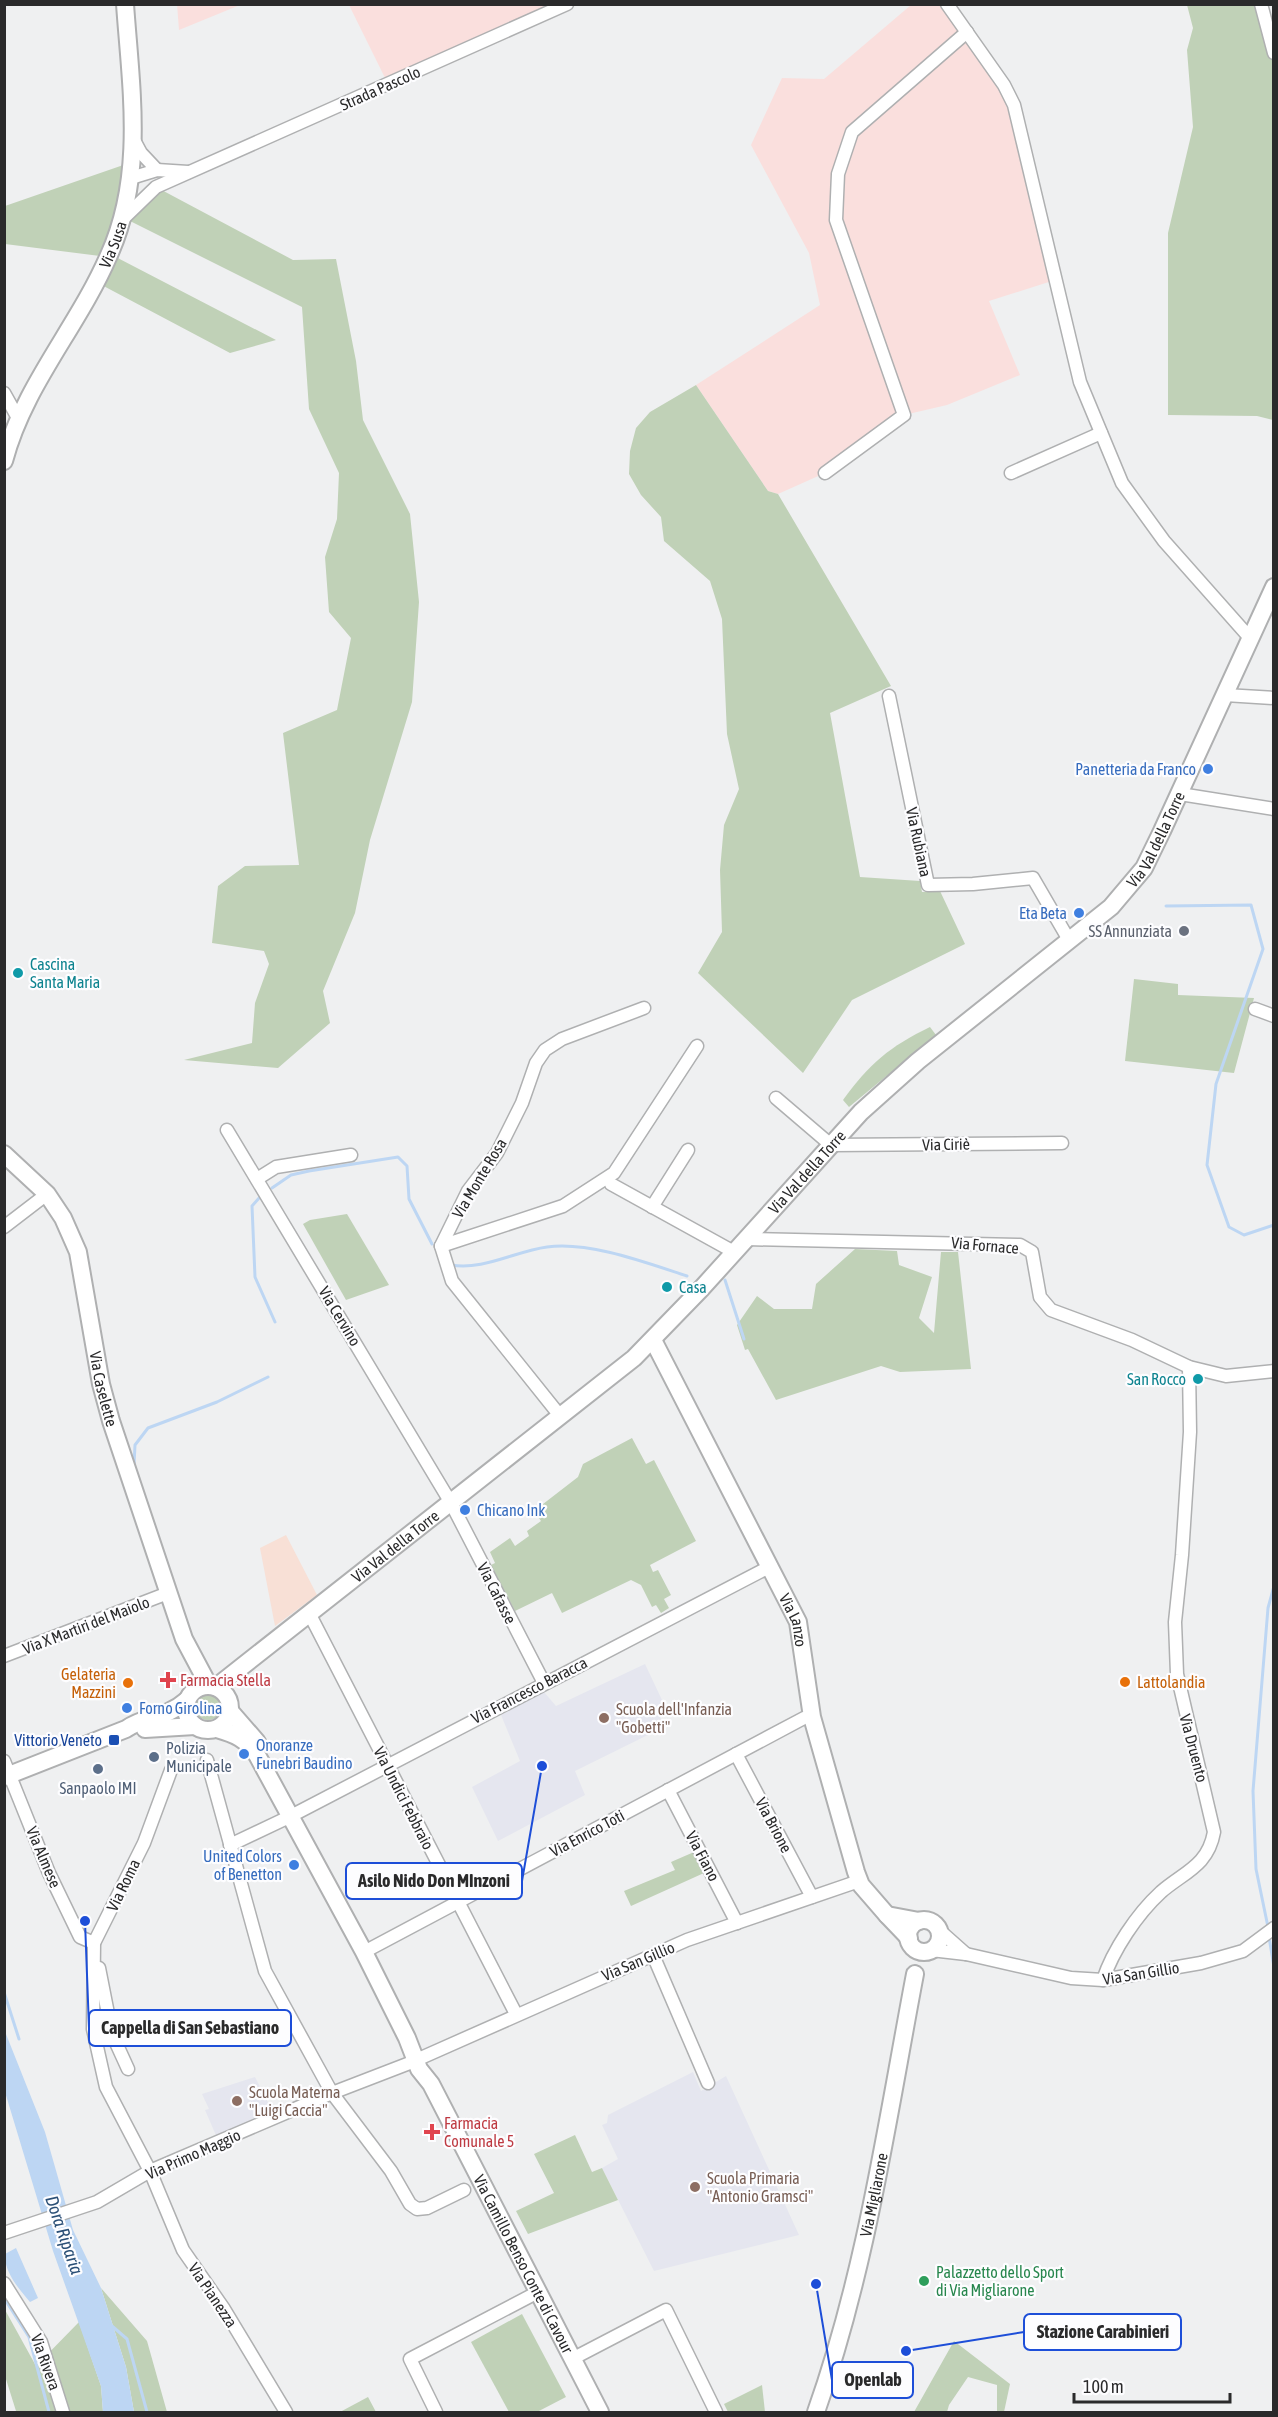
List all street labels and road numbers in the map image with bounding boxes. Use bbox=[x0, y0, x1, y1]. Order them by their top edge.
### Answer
street label: Strada Pascolo bbox=[337, 62, 423, 114]
street label: Via Susa bbox=[95, 219, 130, 271]
street label: Via Val della Torre bbox=[1123, 789, 1188, 891]
street label: Via Rubiana bbox=[903, 806, 935, 878]
street label: Via Val della Torre bbox=[765, 1127, 849, 1217]
street label: Via Monte Rosa bbox=[448, 1135, 510, 1221]
street label: Via Ciriè bbox=[922, 1135, 970, 1153]
street label: Via Fornace bbox=[950, 1233, 1020, 1257]
street label: Via Cervino bbox=[315, 1283, 365, 1349]
street label: Via Caselette bbox=[86, 1350, 121, 1429]
street label: Via Val della Torre bbox=[348, 1506, 442, 1586]
street label: Via Cafasse bbox=[474, 1559, 520, 1627]
street label: Via Lanzo bbox=[776, 1590, 811, 1648]
street label: Via X Martiri del Maiolo bbox=[20, 1593, 152, 1657]
street label: Via Francesco Baracca bbox=[468, 1653, 590, 1727]
street label: Via Druento bbox=[1176, 1712, 1212, 1784]
street label: Via Undici Febbraio bbox=[370, 1744, 438, 1852]
street label: Via Brione bbox=[752, 1794, 796, 1856]
street label: Via Enrico Toti bbox=[547, 1806, 627, 1860]
street label: Via Almese bbox=[23, 1824, 65, 1890]
street label: Via Fiano bbox=[682, 1828, 724, 1884]
street label: Via Roma bbox=[103, 1856, 143, 1914]
street label: Via San Gillio bbox=[599, 1938, 677, 1984]
street label: Via San Gillio bbox=[1102, 1958, 1180, 1988]
street label: Via Primo Maggio bbox=[143, 2125, 243, 2184]
street label: Via Migliarone bbox=[856, 2151, 891, 2238]
street label: Via Camillo Benso Conte di Cavour bbox=[470, 2172, 577, 2356]
street label: Via Pianezza bbox=[185, 2259, 241, 2331]
street label: Via Rivera bbox=[28, 2331, 64, 2393]

